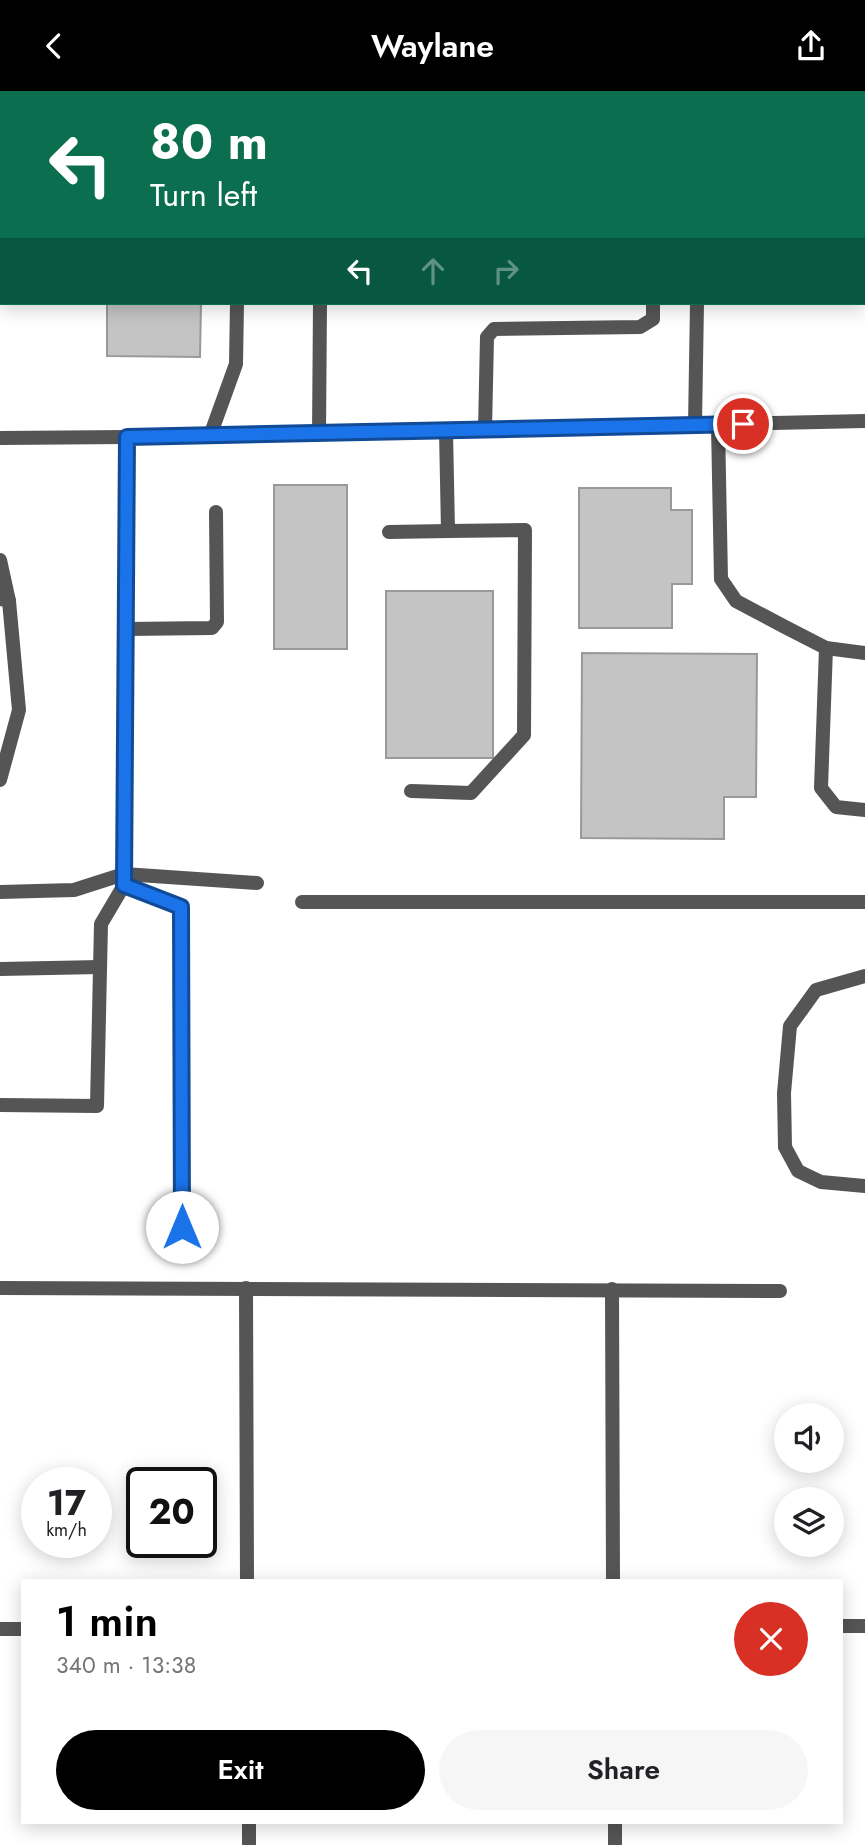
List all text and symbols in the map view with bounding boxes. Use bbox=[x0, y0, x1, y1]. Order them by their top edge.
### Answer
text: Waylane bbox=[371, 23, 494, 69]
icon: back bbox=[35, 27, 73, 65]
icon: share bbox=[792, 27, 830, 65]
text: 80 m bbox=[150, 107, 268, 177]
icon: left bbox=[35, 119, 126, 210]
text: Turn left bbox=[150, 172, 257, 218]
icon: left bbox=[341, 252, 379, 290]
icon: ahead bbox=[414, 252, 452, 290]
icon: right bbox=[487, 252, 525, 290]
pin bbox=[713, 394, 773, 454]
icon: arrive bbox=[724, 405, 762, 443]
position arrow bbox=[145, 1190, 219, 1264]
map controls bbox=[774, 1403, 844, 1557]
button: sound bbox=[774, 1403, 844, 1473]
speed limit sign: 20 bbox=[126, 1467, 217, 1558]
text: 17 bbox=[47, 1478, 86, 1528]
button: layers bbox=[774, 1487, 844, 1557]
text: km/h bbox=[46, 1517, 87, 1543]
text: 1 min bbox=[56, 1591, 158, 1652]
button: close bbox=[734, 1602, 808, 1676]
text: 340 m · 13:38 bbox=[56, 1648, 196, 1682]
button: Exit bbox=[56, 1730, 425, 1810]
button: Share bbox=[439, 1730, 808, 1810]

